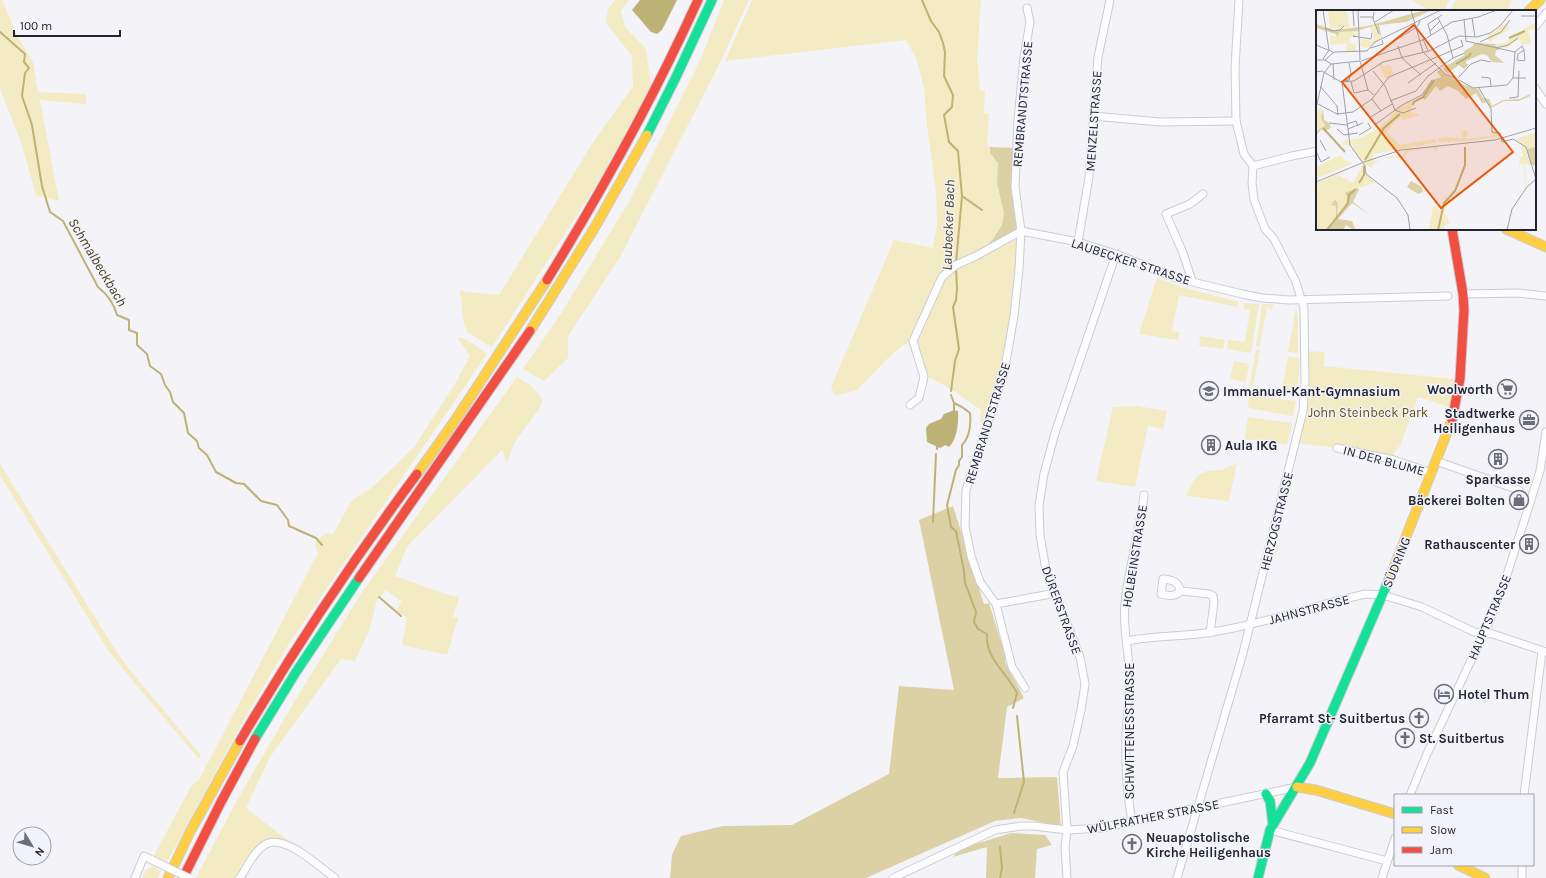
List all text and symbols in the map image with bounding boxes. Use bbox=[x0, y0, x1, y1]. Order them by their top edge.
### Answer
inset map bbox=[1316, 10, 1536, 230]
scale bar bbox=[14, 12, 120, 38]
text: 100 m bbox=[20, 19, 52, 33]
street label: REMBRANDTSTRASSE bbox=[1010, 40, 1035, 168]
street label: MENZELSTRASSE bbox=[1082, 70, 1105, 172]
water label: Laubecker Bach bbox=[938, 179, 959, 271]
water label: Schmalbeckbach bbox=[65, 215, 131, 310]
street label: LAUBECKER STRASSE bbox=[1069, 235, 1192, 288]
street label: REMBRANDTSTRASSE bbox=[962, 360, 1013, 486]
supermarket icon: Woolworth bbox=[1496, 378, 1518, 400]
school or university icon: Immanuel-Kant-Gymnasium bbox=[1198, 380, 1220, 402]
place label: Woolworth bbox=[1427, 382, 1493, 397]
place label: Immanuel-Kant-Gymnasium bbox=[1223, 384, 1400, 399]
park label: John Steinbeck Park bbox=[1308, 405, 1428, 420]
place label: Stadtwerke Heiligenhaus bbox=[1433, 406, 1515, 436]
office icon: Stadtwerke Heiligenhaus bbox=[1518, 409, 1540, 431]
building icon: Aula IKG bbox=[1200, 434, 1222, 456]
place label: Aula IKG bbox=[1225, 438, 1277, 453]
street label: IN DER BLUME bbox=[1342, 442, 1426, 479]
building icon: Sparkasse bbox=[1487, 448, 1509, 470]
street label: HERZOGSTRASSE bbox=[1257, 470, 1296, 572]
place label: Sparkasse bbox=[1466, 472, 1531, 487]
shop icon: Bäckerei Bolten bbox=[1508, 489, 1530, 511]
place label: Bäckerei Bolten bbox=[1408, 493, 1505, 508]
street label: HOLBEINSTRASSE bbox=[1119, 504, 1150, 609]
building icon: Rathauscenter bbox=[1518, 533, 1540, 555]
street label: SÜDRING bbox=[1379, 534, 1413, 590]
place label: Rathauscenter bbox=[1424, 537, 1516, 552]
street label: DÜRERSTRASSE bbox=[1039, 564, 1085, 656]
street label: HAUPTSTRASSE bbox=[1465, 572, 1514, 662]
street label: JAHNSTRASSE bbox=[1267, 591, 1351, 627]
street label: SCHWITTENESSTRASSE bbox=[1122, 663, 1137, 799]
hotel icon: Hotel Thum bbox=[1433, 683, 1455, 705]
place label: Hotel Thum bbox=[1458, 687, 1529, 702]
church icon: Pfarramt St- Suitbertus bbox=[1408, 707, 1430, 729]
place label: Pfarramt St- Suitbertus bbox=[1259, 711, 1405, 726]
church icon: St. Suitbertus bbox=[1394, 727, 1416, 749]
place label: St. Suitbertus bbox=[1419, 731, 1505, 746]
legend bbox=[1394, 794, 1534, 866]
street label: WÜLFRATHER STRASSE bbox=[1086, 795, 1220, 837]
text: Fast bbox=[1430, 803, 1454, 817]
text: Slow bbox=[1430, 823, 1456, 837]
north arrow bbox=[12, 826, 52, 866]
place label: Neuapostolische Kirche Heiligenhaus bbox=[1146, 830, 1271, 860]
church icon: Neuapostolische Kirche Heiligenhaus bbox=[1121, 833, 1143, 855]
text: Jam bbox=[1430, 843, 1453, 857]
text: N bbox=[32, 845, 47, 859]

